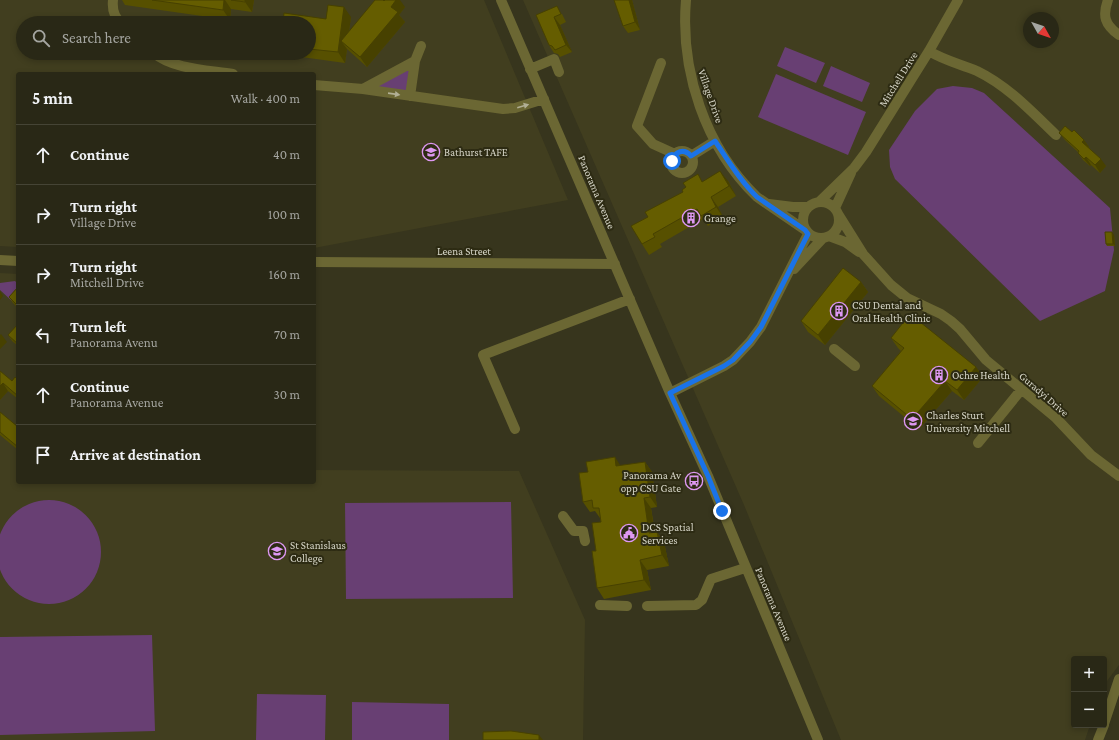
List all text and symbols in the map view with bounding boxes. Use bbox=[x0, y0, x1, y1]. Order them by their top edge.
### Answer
north arrow bbox=[1023, 12, 1059, 48]
search box bbox=[16, 16, 316, 60]
icon: search bbox=[30, 27, 52, 49]
text: Search here bbox=[62, 30, 131, 46]
street label: Mitchell Drive bbox=[876, 49, 920, 109]
street label: Village Drive bbox=[695, 68, 726, 125]
text: 5 min bbox=[32, 89, 73, 108]
text: Walk · 400 m bbox=[231, 91, 300, 106]
one-way arrow bbox=[388, 91, 401, 97]
one-way arrow bbox=[517, 103, 529, 109]
school or university icon: Bathurst TAFE bbox=[421, 142, 441, 162]
icon: ahead bbox=[32, 144, 54, 166]
place label: Bathurst TAFE bbox=[444, 146, 508, 158]
text: Continue bbox=[70, 147, 129, 163]
text: 40 m bbox=[273, 147, 300, 162]
route start bbox=[663, 152, 681, 170]
street label: Panorama Avenue bbox=[576, 153, 618, 231]
text: Turn right bbox=[70, 199, 137, 215]
icon: right bbox=[32, 204, 54, 226]
text: 100 m bbox=[268, 207, 300, 222]
building icon: Grange bbox=[681, 208, 701, 228]
place label: Grange bbox=[704, 212, 736, 225]
text: Village Drive bbox=[70, 215, 136, 230]
street label: Leena Street bbox=[437, 245, 491, 257]
text: Turn right bbox=[70, 259, 137, 275]
icon: right bbox=[32, 264, 54, 286]
text: 160 m bbox=[269, 267, 300, 282]
text: Mitchell Drive bbox=[70, 275, 144, 290]
place label: CSU Dental and Oral Health Clinic bbox=[852, 299, 931, 324]
building icon: CSU Dental and Oral Health Clinic bbox=[829, 301, 849, 321]
text: Turn left bbox=[70, 319, 126, 335]
icon: left bbox=[32, 324, 54, 346]
text: 70 m bbox=[274, 327, 300, 342]
text: Panorama Avenu bbox=[70, 335, 158, 350]
building icon: Ochre Health bbox=[929, 365, 949, 385]
place label: Ochre Health bbox=[952, 369, 1010, 381]
street label: Guradyi Drive bbox=[1016, 369, 1071, 420]
text: Continue bbox=[70, 379, 129, 395]
icon: ahead bbox=[32, 384, 54, 406]
text: 30 m bbox=[274, 387, 300, 402]
text: Panorama Avenue bbox=[70, 395, 163, 410]
place label: Charles Sturt University Mitchell bbox=[926, 409, 1010, 435]
school or university icon: Charles Sturt University Mitchell bbox=[903, 411, 923, 431]
icon: arrive bbox=[32, 444, 54, 466]
text: Arrive at destination bbox=[70, 447, 201, 463]
place label: Panorama Av opp CSU Gate bbox=[621, 469, 682, 495]
bus stop icon: Panorama Av opp CSU Gate bbox=[684, 471, 704, 491]
route end bbox=[713, 502, 731, 520]
place label: DCS Spatial Services bbox=[642, 521, 694, 546]
public building icon: DCS Spatial Services bbox=[619, 523, 639, 543]
place label: St Stanislaus College bbox=[290, 539, 346, 565]
school or university icon: St Stanislaus College bbox=[267, 541, 287, 561]
street label: Panorama Avenue bbox=[753, 565, 795, 643]
map controls bbox=[1071, 656, 1107, 728]
button: + bbox=[1071, 656, 1107, 692]
button: − bbox=[1071, 692, 1107, 728]

